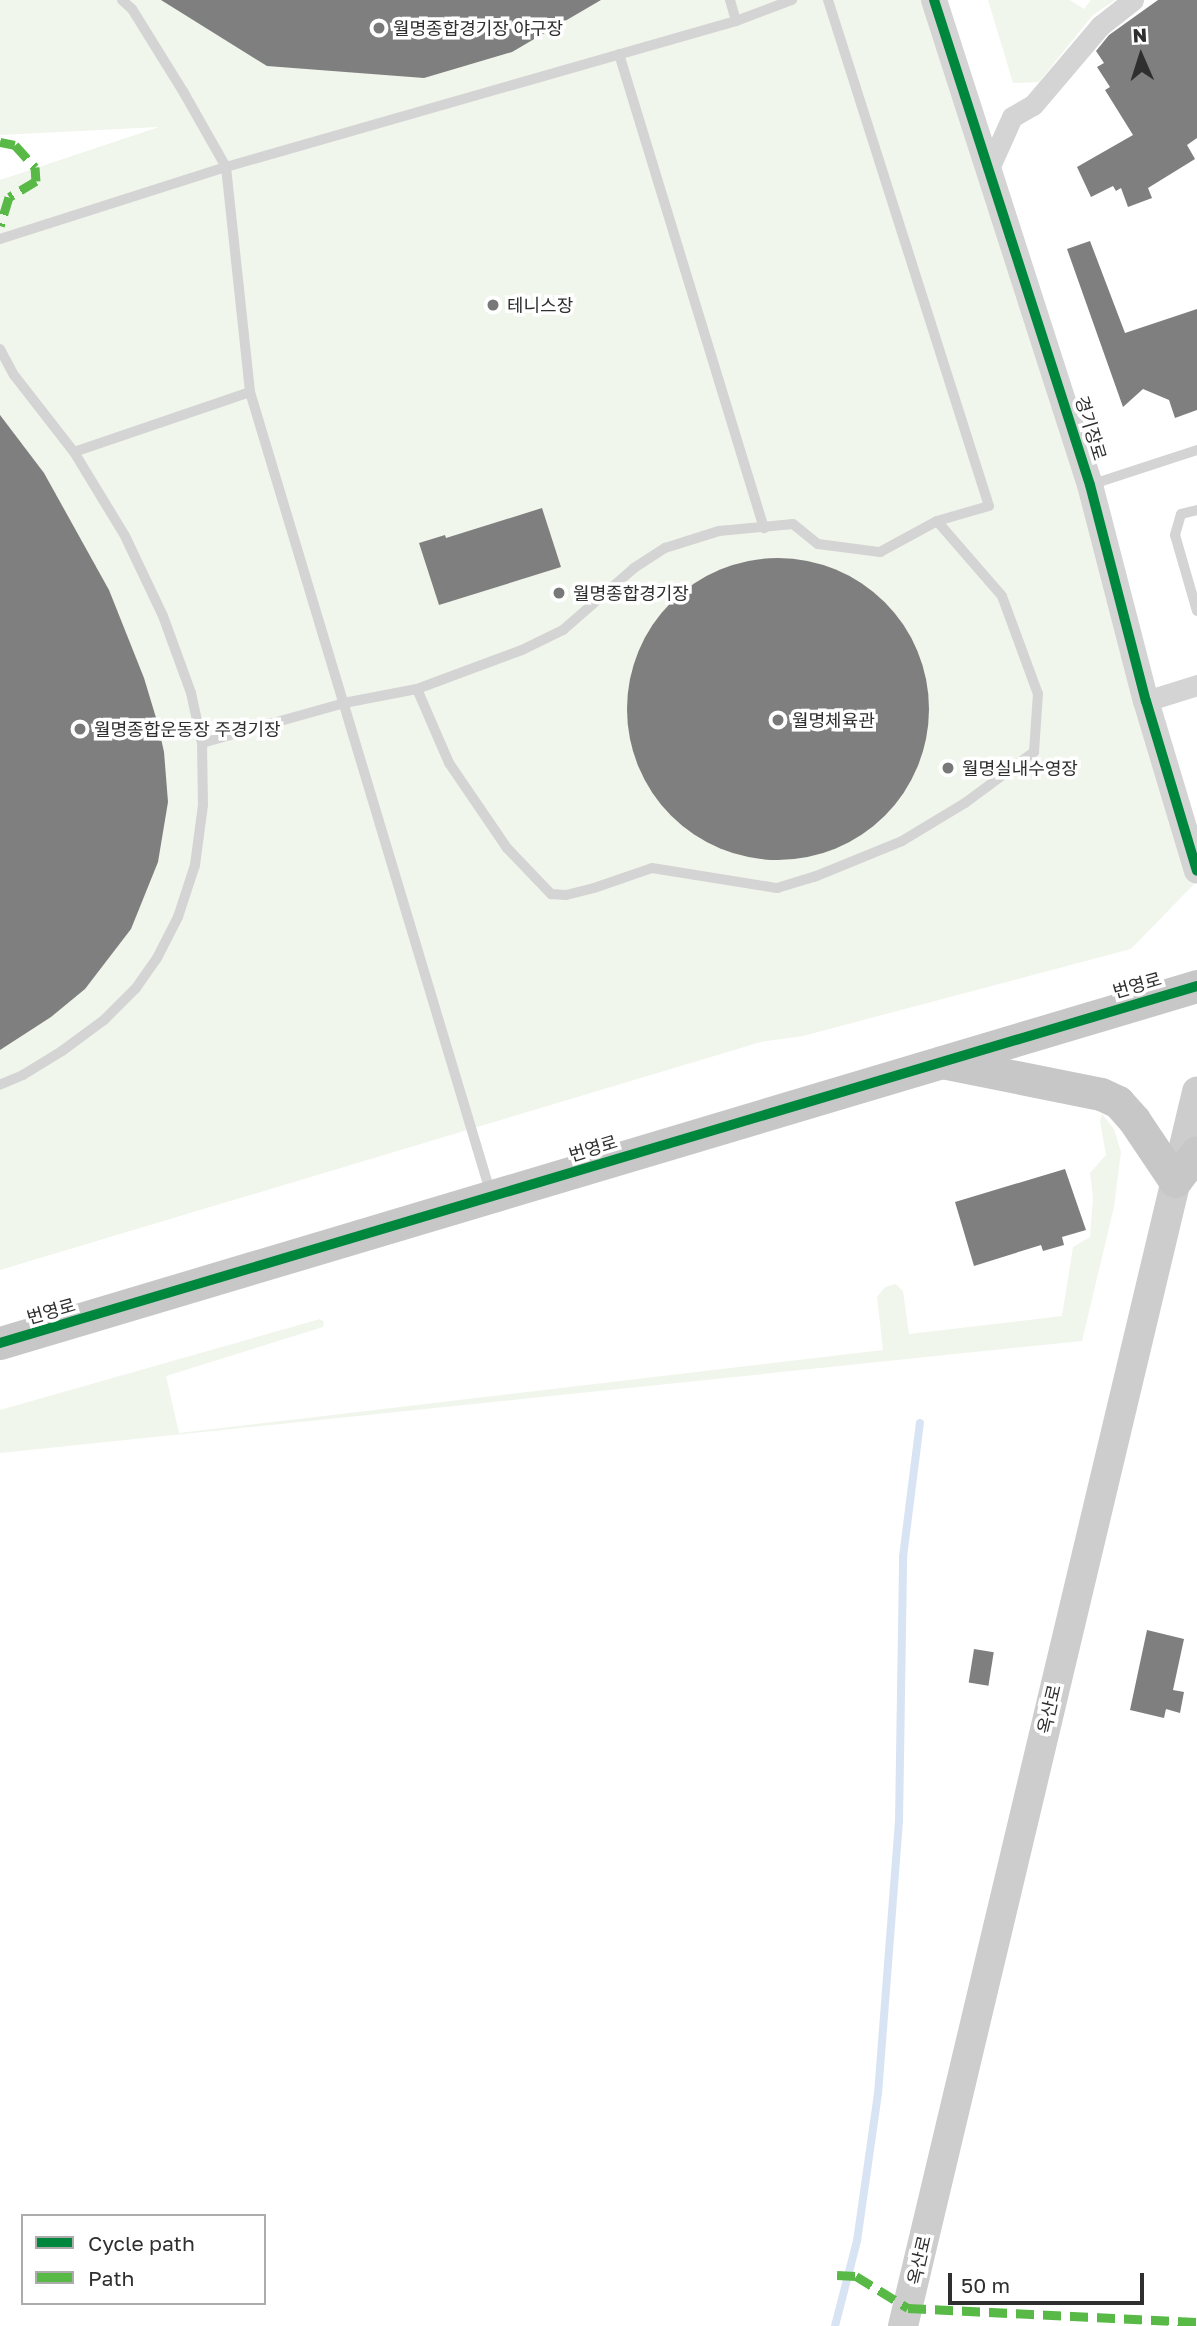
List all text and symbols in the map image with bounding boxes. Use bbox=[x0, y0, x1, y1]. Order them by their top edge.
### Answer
place label: 월명종합경기장 야구장 bbox=[393, 17, 563, 39]
marker: 월명종합경기장 야구장 bbox=[371, 20, 387, 36]
north arrow bbox=[1106, 21, 1176, 91]
text: N bbox=[1132, 23, 1148, 46]
place label: 테니스장 bbox=[507, 294, 573, 316]
marker: 테니스장 bbox=[485, 297, 501, 313]
street label: 경기장로 bbox=[1071, 393, 1111, 463]
place label: 월명종합경기장 bbox=[573, 582, 689, 604]
marker: 월명종합경기장 bbox=[551, 585, 567, 601]
place label: 월명체육관 bbox=[792, 709, 875, 731]
marker: 월명체육관 bbox=[770, 712, 786, 728]
place label: 월명종합운동장 주경기장 bbox=[94, 718, 281, 740]
marker: 월명종합운동장 주경기장 bbox=[72, 721, 88, 737]
place label: 월명실내수영장 bbox=[962, 757, 1078, 779]
marker: 월명실내수영장 bbox=[940, 760, 956, 776]
street label: 번영로 bbox=[1110, 968, 1164, 1002]
street label: 번영로 bbox=[566, 1130, 620, 1166]
street label: 번영로 bbox=[24, 1294, 78, 1328]
street label: 옥산로 bbox=[1033, 1682, 1065, 1736]
legend bbox=[21, 2214, 266, 2305]
text: Cycle path bbox=[88, 2230, 195, 2256]
street label: 옥산로 bbox=[903, 2233, 935, 2287]
scale bar bbox=[952, 2260, 1148, 2304]
text: Path bbox=[88, 2265, 135, 2291]
text: 50 m bbox=[961, 2272, 1010, 2298]

